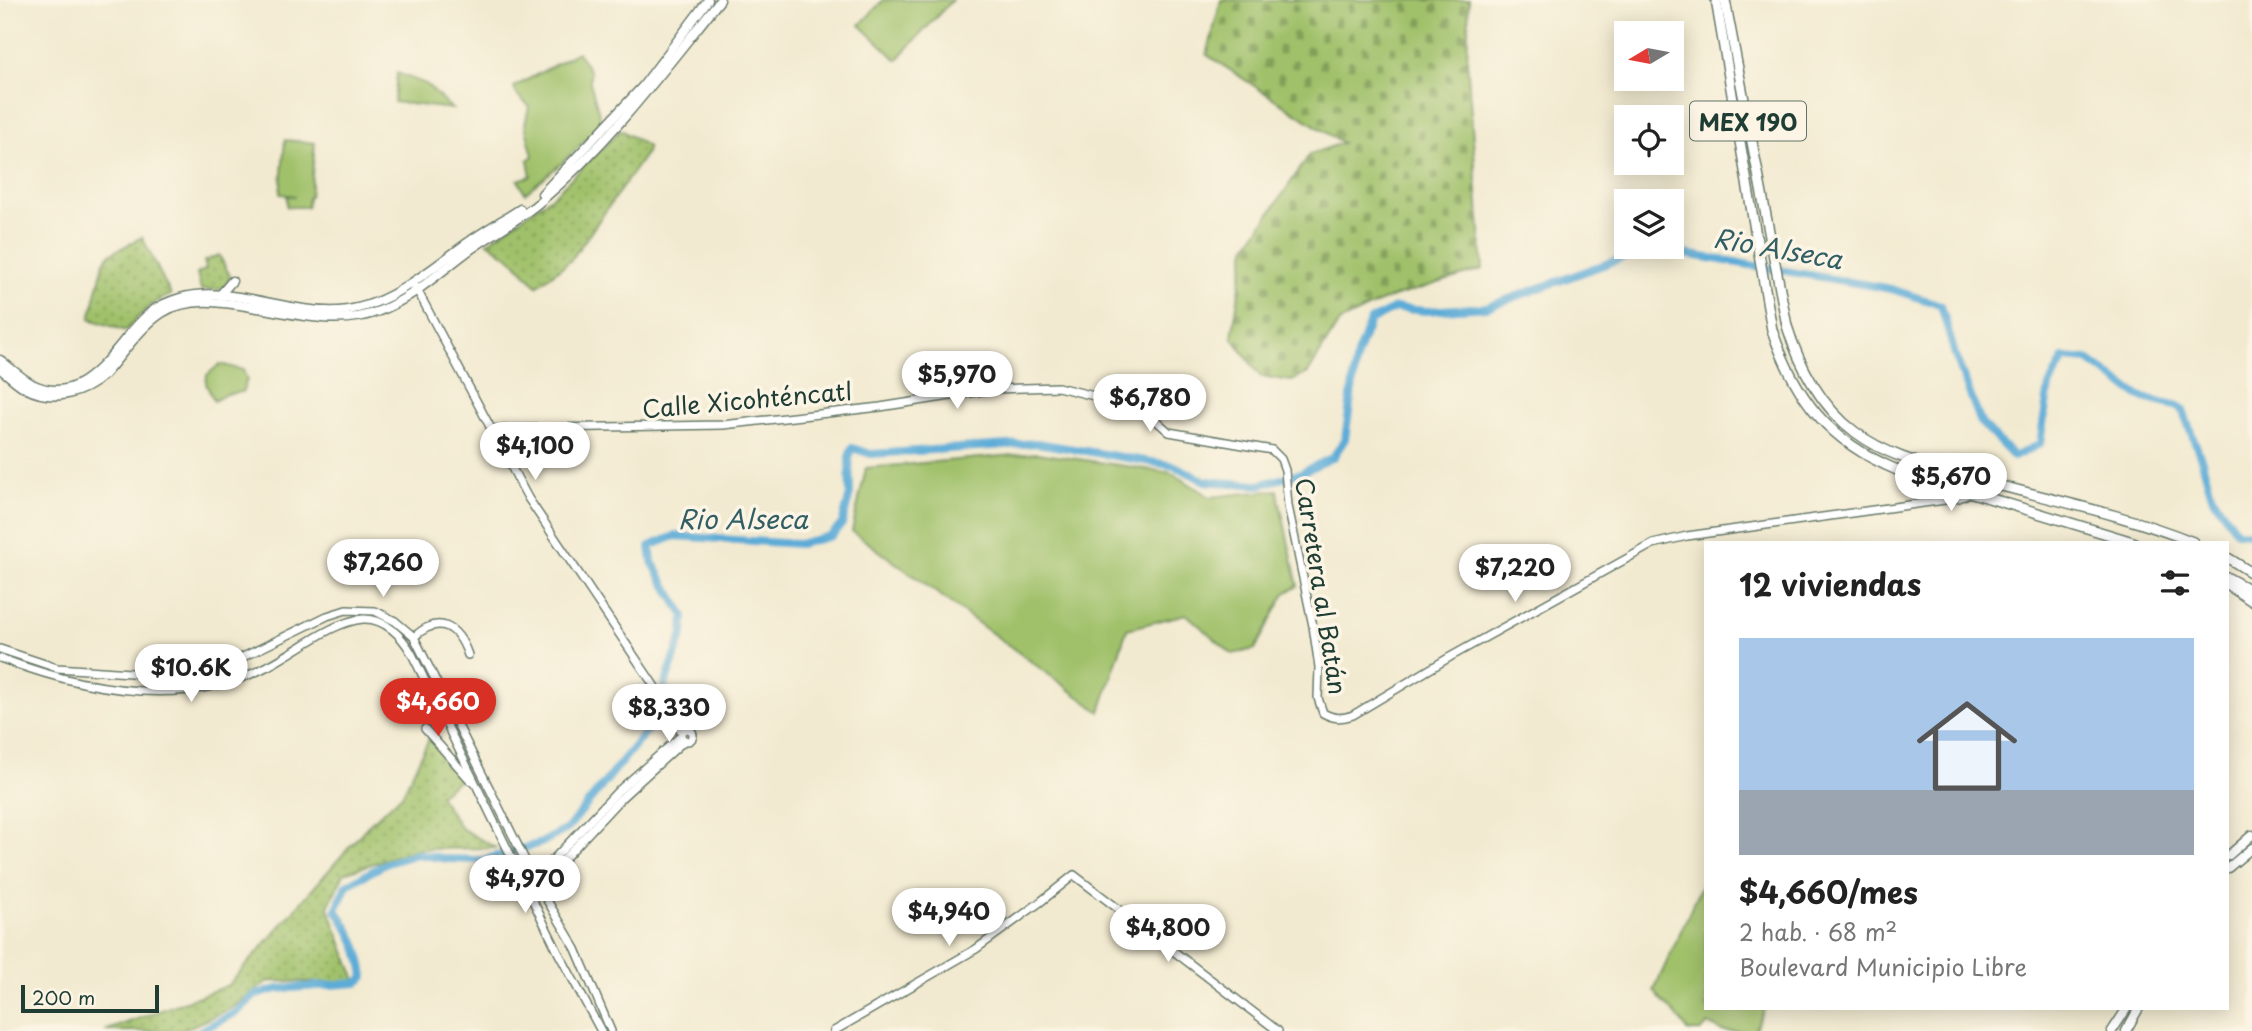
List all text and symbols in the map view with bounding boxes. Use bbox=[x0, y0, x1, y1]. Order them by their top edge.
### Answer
north arrow bbox=[1614, 21, 1684, 91]
map controls bbox=[1614, 21, 1684, 259]
road number: MEX 190 bbox=[1690, 102, 1806, 140]
button: locate bbox=[1614, 105, 1684, 175]
button: layers bbox=[1614, 189, 1684, 259]
water label: Rio Alseca bbox=[1711, 218, 1846, 279]
pin: $5,970 bbox=[900, 352, 1014, 411]
text: $5,970 bbox=[918, 356, 996, 391]
street label: Calle Xicohténcatl bbox=[641, 372, 853, 426]
pin: $6,780 bbox=[1093, 374, 1207, 434]
text: $6,780 bbox=[1109, 379, 1191, 414]
pin: $4,100 bbox=[478, 422, 592, 482]
text: $4,100 bbox=[496, 427, 574, 462]
pin: $5,670 bbox=[1894, 454, 2008, 513]
text: $5,670 bbox=[1911, 458, 1991, 493]
street label: Carretera al Batán bbox=[1287, 475, 1357, 697]
water label: Rio Alseca bbox=[678, 499, 809, 538]
pin: $7,260 bbox=[326, 540, 440, 599]
text: $7,260 bbox=[343, 544, 423, 579]
pin: $7,220 bbox=[1458, 544, 1572, 604]
text: $7,220 bbox=[1475, 549, 1555, 584]
text: 12 viviendas bbox=[1739, 561, 1921, 606]
icon: filters bbox=[2156, 564, 2194, 602]
pin: $10.6K bbox=[134, 644, 248, 704]
text: $10.6K bbox=[151, 649, 231, 684]
pin: $4,660 bbox=[381, 678, 495, 738]
text: $4,660 bbox=[396, 683, 480, 718]
icon: home bbox=[1904, 683, 2030, 809]
pin: $8,330 bbox=[612, 684, 726, 744]
text: $8,330 bbox=[628, 689, 710, 724]
pin: $4,970 bbox=[468, 856, 582, 915]
text: $4,970 bbox=[485, 860, 565, 895]
text: $4,660/mes bbox=[1739, 869, 1918, 914]
pin: $4,940 bbox=[892, 888, 1006, 948]
text: $4,940 bbox=[908, 893, 990, 928]
pin: $4,800 bbox=[1111, 904, 1225, 964]
text: $4,800 bbox=[1126, 909, 1210, 944]
text: 2 hab. · 68 m² bbox=[1739, 914, 1897, 949]
text: Boulevard Municipio Libre bbox=[1739, 949, 2027, 984]
scale bar bbox=[21, 982, 159, 1014]
text: 200 m bbox=[32, 983, 95, 1011]

